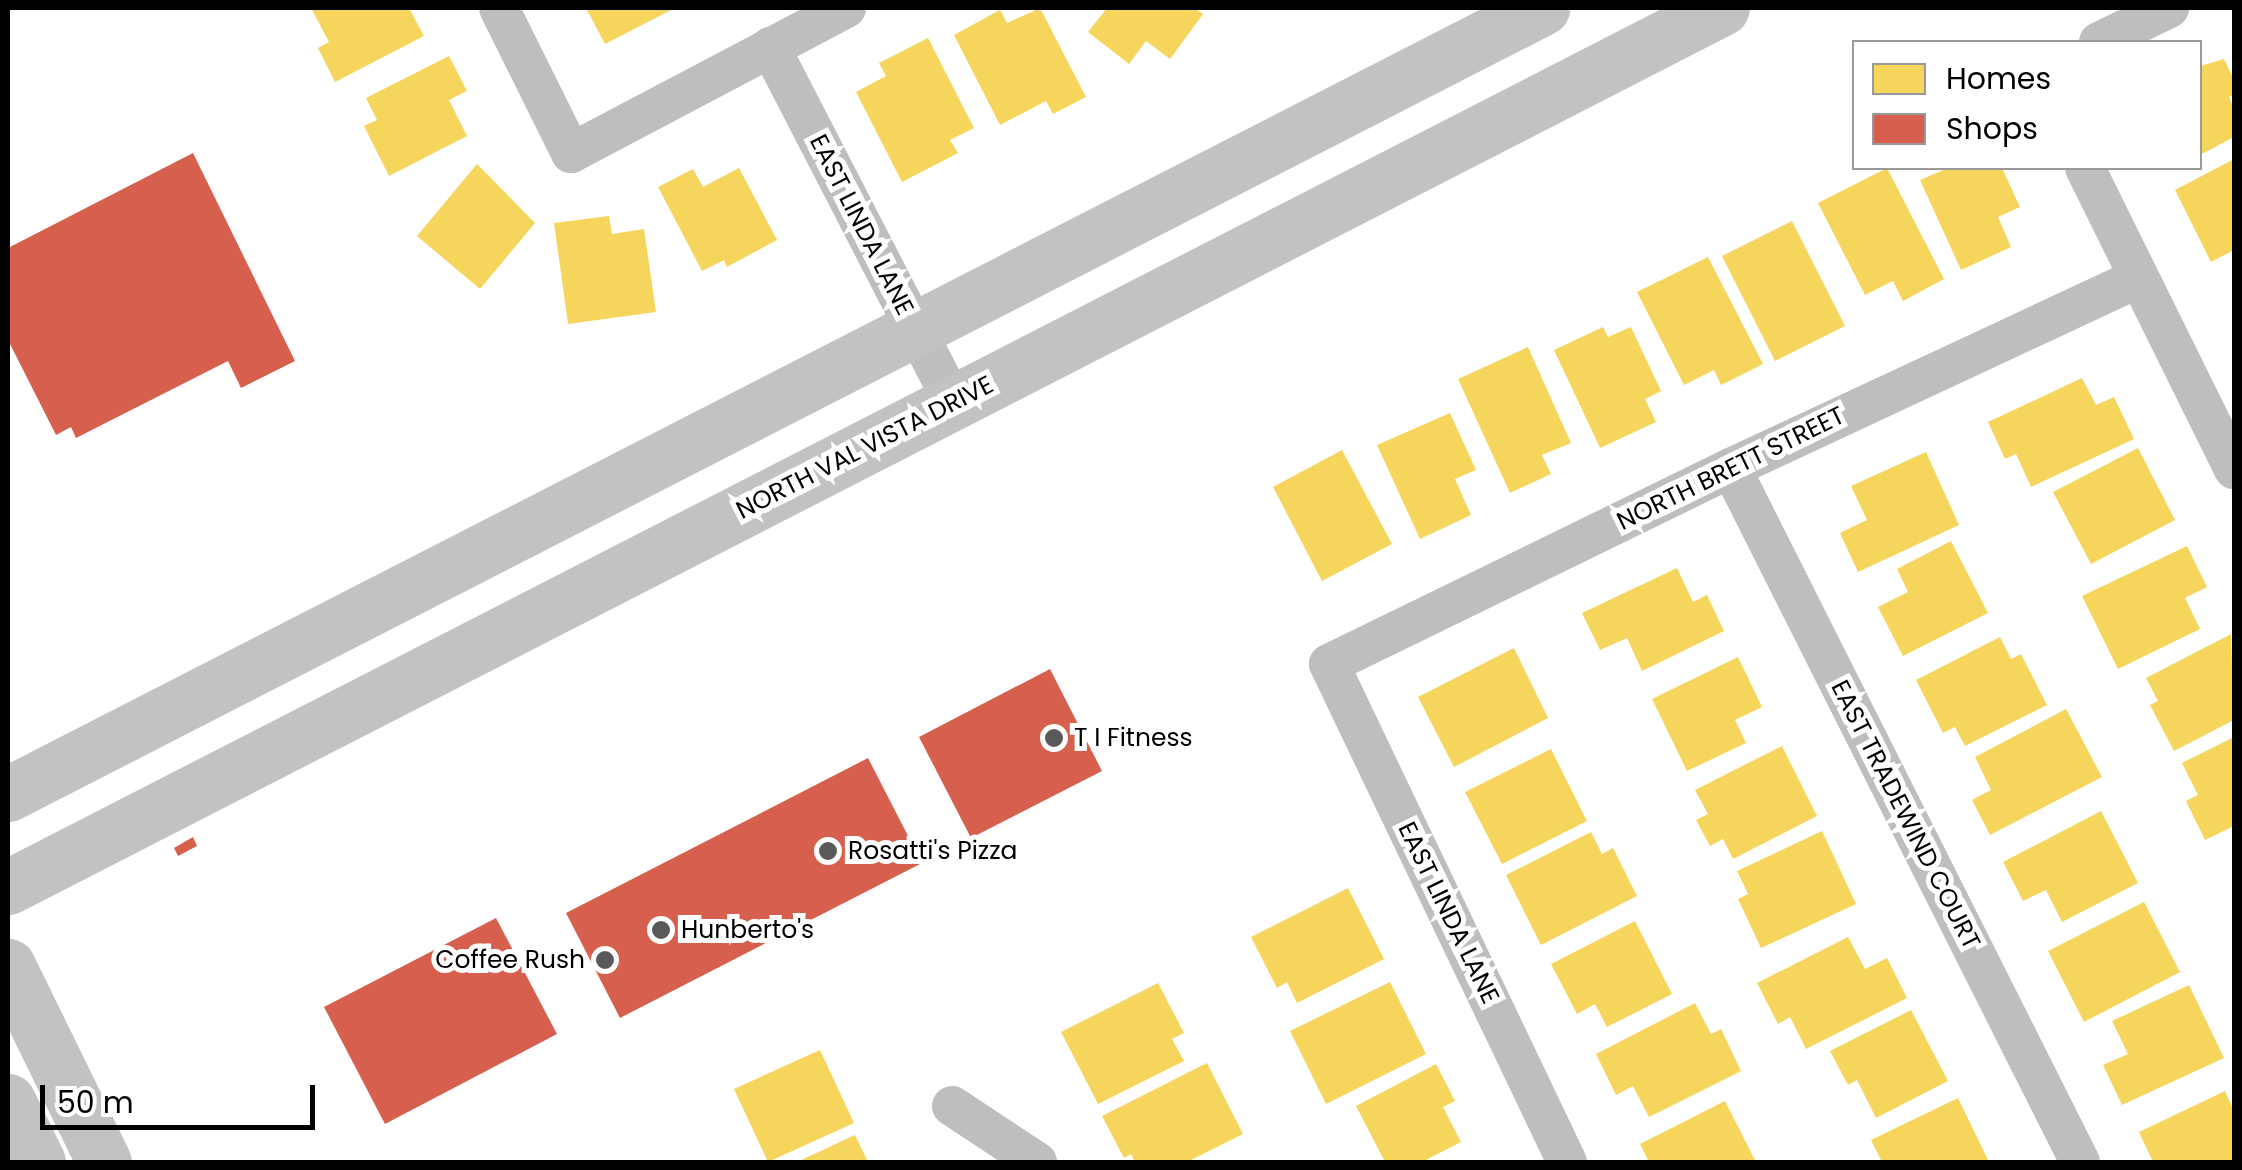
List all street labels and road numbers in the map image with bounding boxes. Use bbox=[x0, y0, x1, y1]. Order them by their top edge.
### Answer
street label: EAST LINDA LANE bbox=[803, 130, 919, 320]
street label: NORTH VAL VISTA DRIVE bbox=[731, 370, 999, 526]
street label: NORTH BRETT STREET bbox=[1612, 401, 1850, 537]
street label: EAST TRADEWIND COURT bbox=[1824, 676, 1986, 954]
street label: EAST LINDA LANE bbox=[1391, 817, 1505, 1009]

